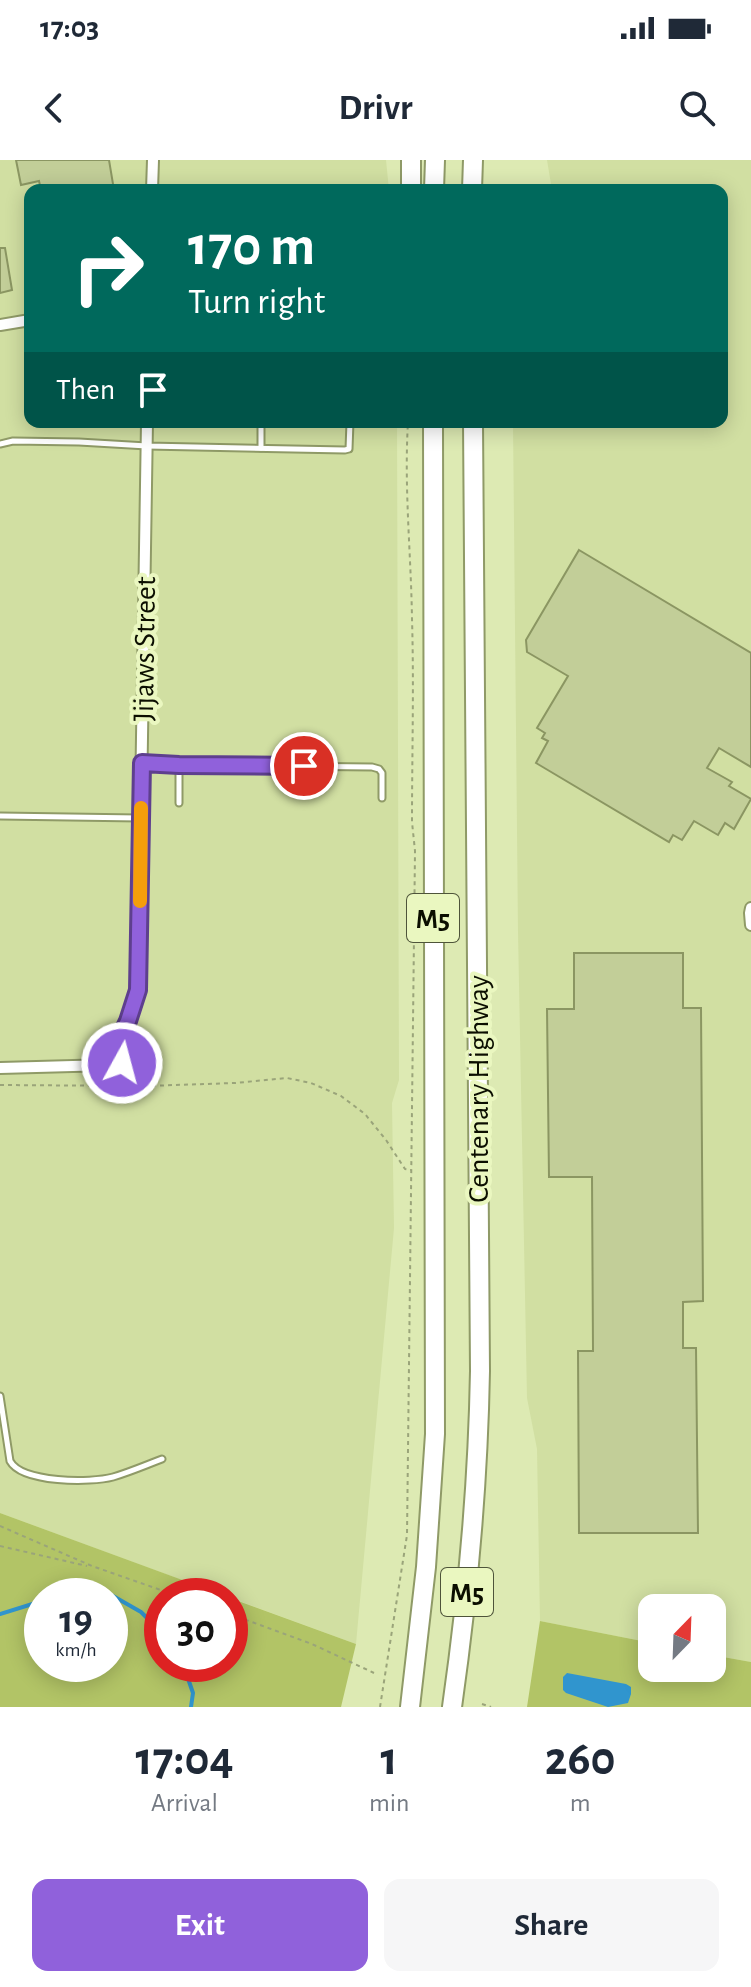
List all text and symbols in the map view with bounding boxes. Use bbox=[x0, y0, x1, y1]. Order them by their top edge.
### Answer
text: 17:03 bbox=[40, 13, 99, 43]
icon: back bbox=[32, 86, 76, 130]
icon: search bbox=[675, 86, 719, 130]
text: Drivr bbox=[339, 90, 412, 126]
icon: right bbox=[56, 216, 160, 320]
text: 170 m bbox=[188, 219, 315, 275]
text: Turn right bbox=[188, 284, 325, 320]
icon: arrive bbox=[131, 368, 175, 412]
text: Then bbox=[56, 375, 115, 405]
street label: Jijaws Street bbox=[129, 576, 161, 722]
pin bbox=[270, 732, 338, 800]
icon: arrive bbox=[282, 744, 326, 788]
road number: M5 bbox=[407, 894, 459, 942]
street label: Centenary Highway bbox=[464, 975, 494, 1203]
position arrow bbox=[80, 1021, 164, 1105]
road number: M5 bbox=[441, 1568, 493, 1616]
speed limit sign: 30 bbox=[144, 1578, 248, 1682]
north arrow bbox=[638, 1594, 726, 1682]
map controls bbox=[638, 1594, 726, 1682]
text: 19 bbox=[59, 1600, 93, 1640]
text: km/h bbox=[55, 1640, 97, 1660]
text: 17:04 bbox=[135, 1736, 234, 1784]
text: 1 bbox=[381, 1736, 398, 1784]
text: 260 bbox=[545, 1736, 616, 1784]
text: Arrival bbox=[151, 1790, 218, 1816]
text: min bbox=[369, 1790, 409, 1816]
text: m bbox=[570, 1790, 591, 1816]
button: Exit bbox=[32, 1879, 368, 1971]
button: Share bbox=[384, 1879, 719, 1971]

